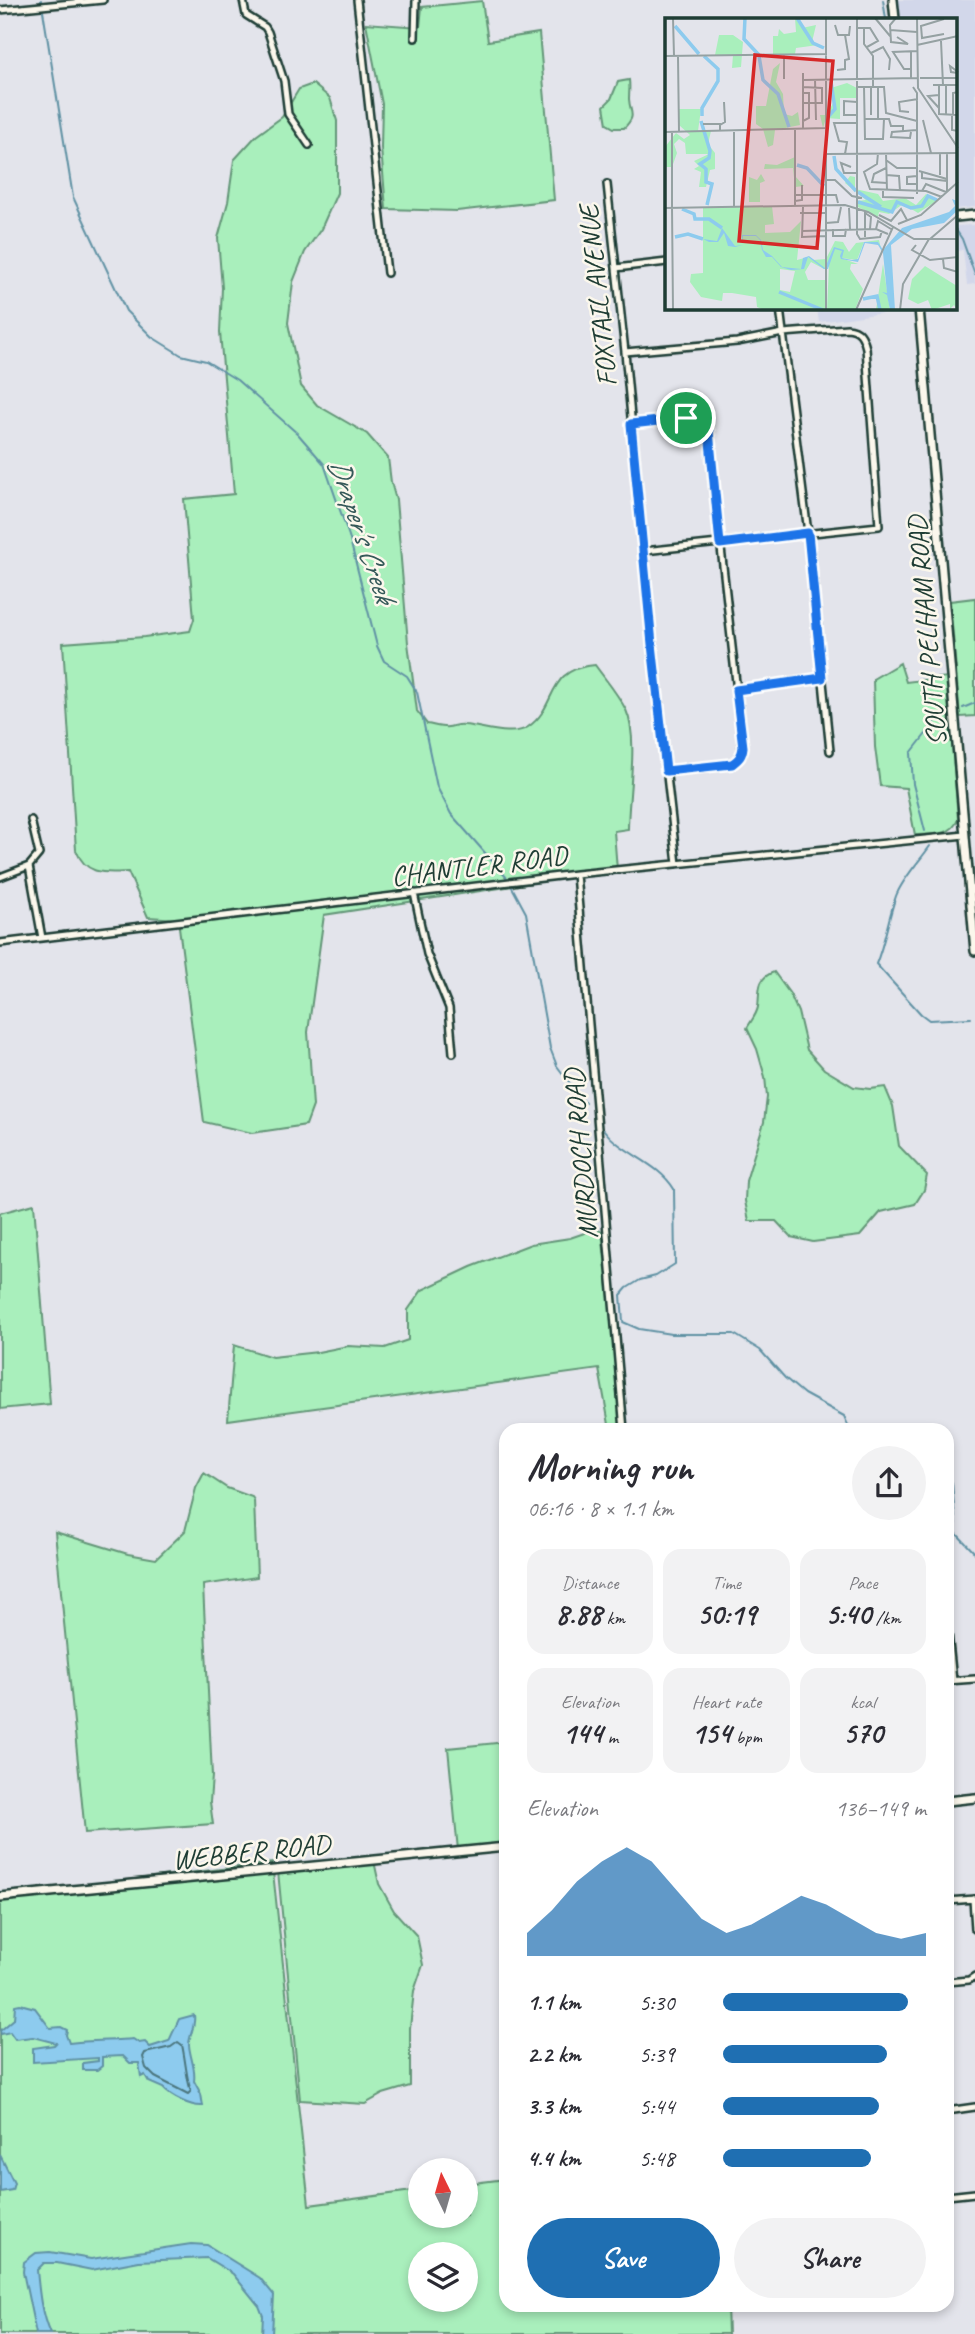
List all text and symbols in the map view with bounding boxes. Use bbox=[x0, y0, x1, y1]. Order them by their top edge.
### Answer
inset map bbox=[665, 18, 958, 310]
street label: FOXTAIL AVENUE bbox=[570, 200, 624, 388]
pin bbox=[656, 388, 716, 448]
icon: arrive bbox=[667, 399, 705, 437]
water label: Draper's Creek bbox=[320, 453, 406, 613]
street label: SOUTH PELHAM ROAD bbox=[899, 512, 954, 747]
street label: CHANTLER ROAD bbox=[389, 837, 571, 894]
street label: MURDOCH ROAD bbox=[555, 1065, 605, 1240]
text: Morning run bbox=[527, 1444, 693, 1491]
button: share bbox=[852, 1446, 926, 1520]
text: 06:16 · 8 × 1.1 km bbox=[527, 1494, 673, 1523]
text: Distance bbox=[562, 1571, 619, 1595]
text: Time bbox=[712, 1571, 741, 1595]
text: Pace bbox=[848, 1571, 877, 1595]
text: 8.88 bbox=[555, 1595, 602, 1633]
text: 50:19 bbox=[697, 1595, 756, 1633]
text: 5:40 bbox=[825, 1595, 871, 1633]
text: km bbox=[602, 1606, 625, 1630]
text: /km bbox=[871, 1606, 901, 1630]
text: Elevation bbox=[561, 1690, 619, 1714]
text: Heart rate bbox=[692, 1690, 761, 1714]
text: kcal bbox=[850, 1690, 875, 1714]
text: 144 bbox=[562, 1714, 603, 1752]
text: 154 bbox=[691, 1714, 731, 1752]
text: 570 bbox=[843, 1714, 883, 1752]
text: m bbox=[603, 1725, 618, 1749]
text: bpm bbox=[731, 1725, 762, 1749]
text: Elevation bbox=[527, 1794, 598, 1823]
text: 136–149 m bbox=[835, 1794, 926, 1823]
street label: WEBBER ROAD bbox=[171, 1826, 334, 1877]
text: 1.1 km bbox=[527, 1988, 581, 2017]
text: 5:30 bbox=[639, 1988, 675, 2017]
text: 2.2 km bbox=[527, 2040, 581, 2069]
text: 5:39 bbox=[639, 2040, 675, 2069]
text: 3.3 km bbox=[527, 2092, 581, 2121]
text: 5:44 bbox=[639, 2092, 675, 2121]
text: 4.4 km bbox=[527, 2144, 581, 2173]
text: 5:48 bbox=[639, 2144, 675, 2173]
north arrow bbox=[408, 2158, 478, 2228]
map controls bbox=[408, 2158, 478, 2312]
button: Save bbox=[527, 2218, 720, 2298]
button: Share bbox=[734, 2218, 926, 2298]
button: layers bbox=[408, 2242, 478, 2312]

